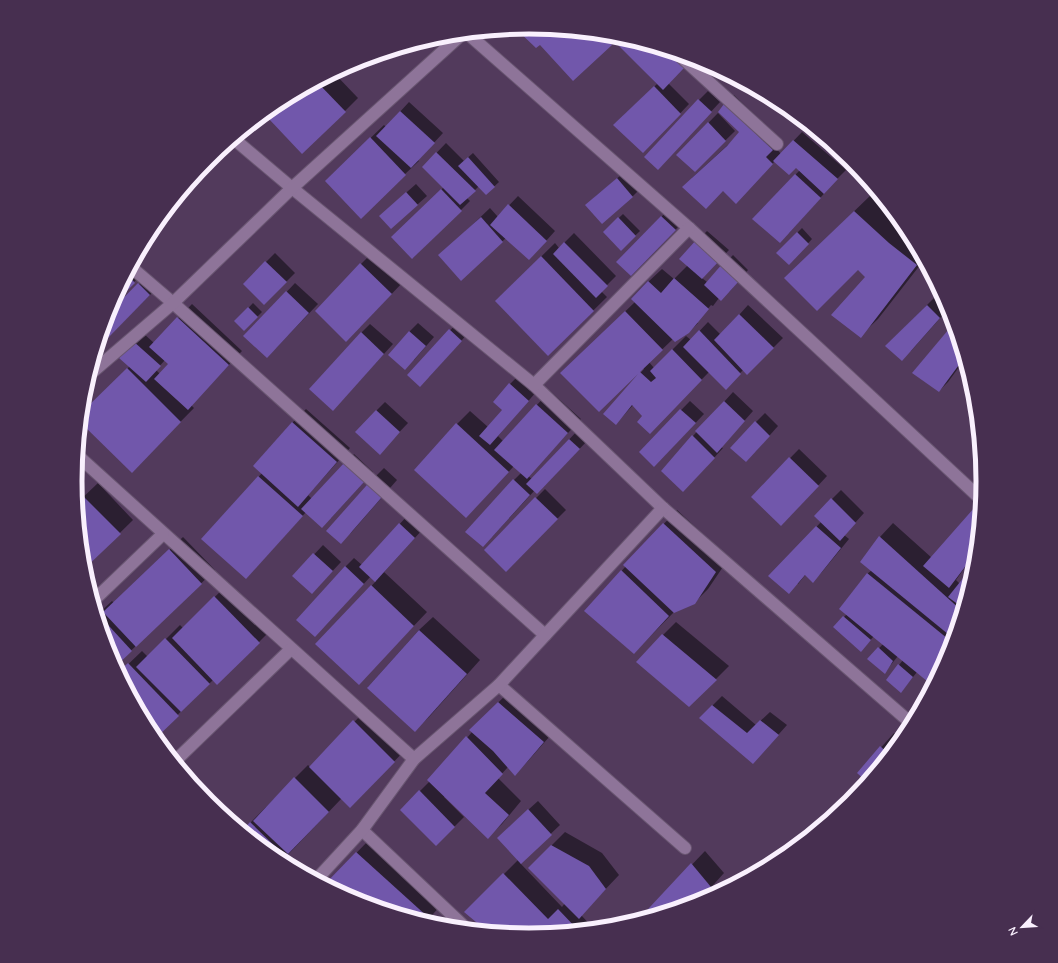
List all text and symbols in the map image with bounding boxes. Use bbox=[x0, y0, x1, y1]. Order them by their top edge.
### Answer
north arrow bbox=[1002, 907, 1042, 947]
text: N bbox=[1005, 925, 1021, 938]

